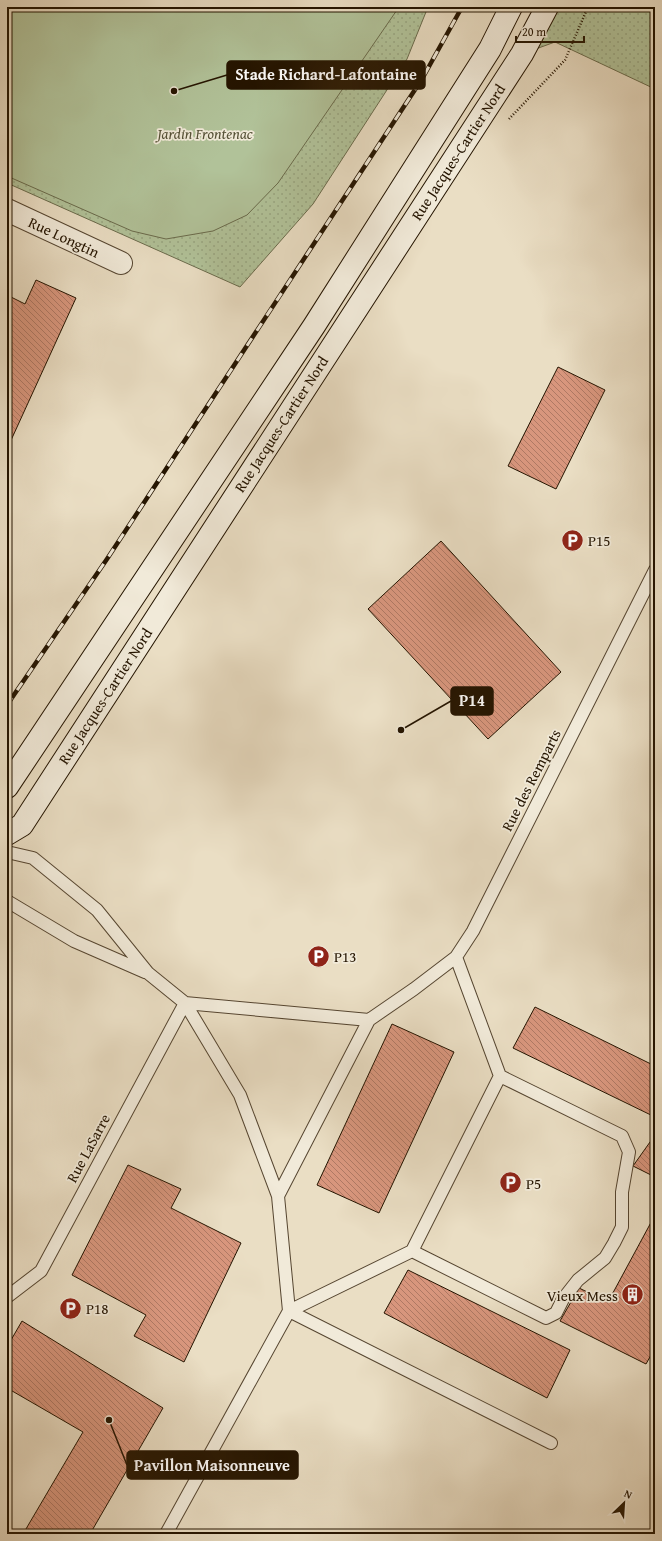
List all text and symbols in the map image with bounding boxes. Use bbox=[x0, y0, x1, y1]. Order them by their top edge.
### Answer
scale bar bbox=[516, 18, 584, 44]
text: 20 m bbox=[522, 23, 546, 40]
callout: Stade Richard-Lafontaine bbox=[227, 61, 425, 89]
text: Stade Richard-Lafontaine bbox=[235, 62, 417, 86]
street label: Rue Jacques-Cartier Nord bbox=[406, 80, 510, 224]
park label: Jardin Frontenac bbox=[154, 123, 254, 144]
street label: Rue Longtin bbox=[25, 211, 103, 263]
street label: Rue Jacques-Cartier Nord bbox=[229, 352, 333, 496]
parking icon: P15 bbox=[560, 527, 586, 553]
place label: P15 bbox=[588, 530, 611, 551]
street label: Rue Jacques-Cartier Nord bbox=[53, 624, 157, 768]
callout: P14 bbox=[451, 687, 493, 715]
text: P14 bbox=[459, 688, 485, 712]
street label: Rue des Remparts bbox=[496, 725, 566, 835]
parking icon: P13 bbox=[306, 943, 332, 969]
place label: P13 bbox=[334, 946, 357, 967]
street label: Rue LaSarre bbox=[61, 1110, 115, 1186]
parking icon: P5 bbox=[497, 1170, 523, 1196]
place label: P5 bbox=[526, 1173, 541, 1194]
building icon: Vieux Mess bbox=[620, 1282, 646, 1308]
place label: Vieux Mess bbox=[547, 1285, 618, 1306]
parking icon: P18 bbox=[58, 1295, 84, 1321]
place label: P18 bbox=[86, 1298, 109, 1319]
callout: Pavillon Maisonneuve bbox=[127, 1451, 298, 1479]
text: Pavillon Maisonneuve bbox=[134, 1453, 290, 1477]
north arrow bbox=[604, 1483, 644, 1523]
text: N bbox=[622, 1485, 636, 1503]

